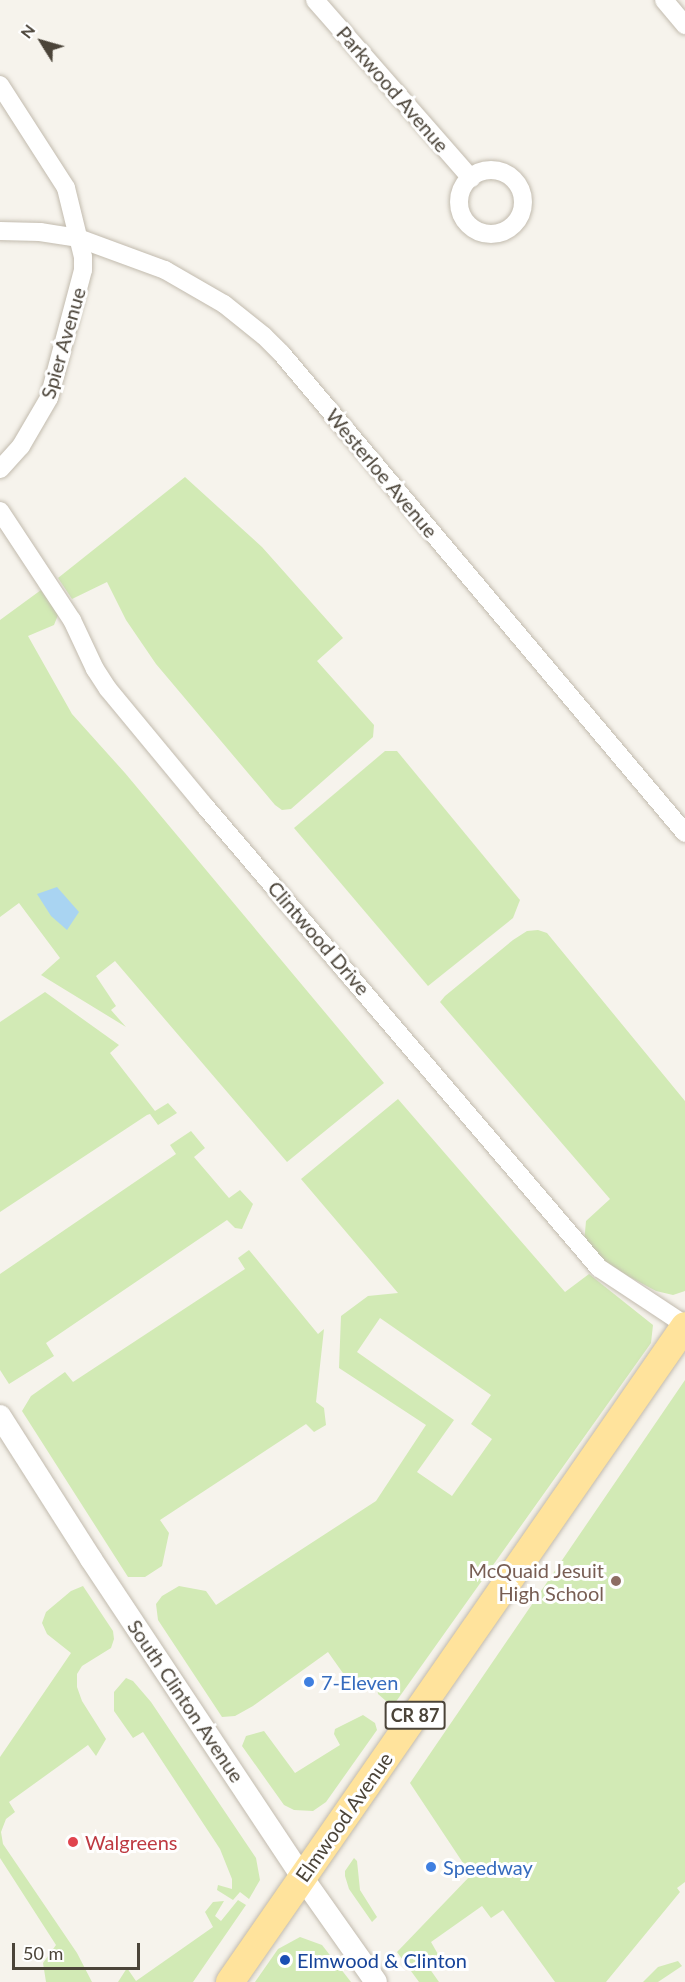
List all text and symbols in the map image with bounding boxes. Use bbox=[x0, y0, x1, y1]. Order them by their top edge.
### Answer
north arrow bbox=[12, 12, 72, 72]
text: N bbox=[16, 20, 39, 42]
street label: Parkwood Avenue bbox=[332, 21, 454, 157]
street label: Spier Avenue bbox=[36, 284, 90, 402]
street label: Westerloe Avenue bbox=[321, 403, 443, 543]
street label: Clintwood Drive bbox=[263, 876, 375, 1000]
place label: McQuaid Jesuit High School bbox=[468, 1558, 604, 1605]
marker: McQuaid Jesuit High School bbox=[609, 1574, 623, 1588]
street label: South Clinton Avenue bbox=[122, 1615, 250, 1787]
place label: 7-Eleven bbox=[321, 1670, 398, 1694]
marker: 7-Eleven bbox=[302, 1675, 316, 1689]
road number: CR 87 bbox=[384, 1700, 446, 1730]
street label: Elmwood Avenue bbox=[290, 1747, 398, 1887]
place label: Walgreens bbox=[85, 1830, 177, 1854]
marker: Walgreens bbox=[66, 1835, 80, 1849]
place label: Speedway bbox=[443, 1855, 533, 1879]
marker: Speedway bbox=[424, 1860, 438, 1874]
scale bar bbox=[15, 1931, 142, 1969]
text: 50 m bbox=[23, 1942, 63, 1964]
place label: Elmwood & Clinton bbox=[297, 1948, 467, 1972]
marker: Elmwood & Clinton bbox=[278, 1953, 292, 1967]

